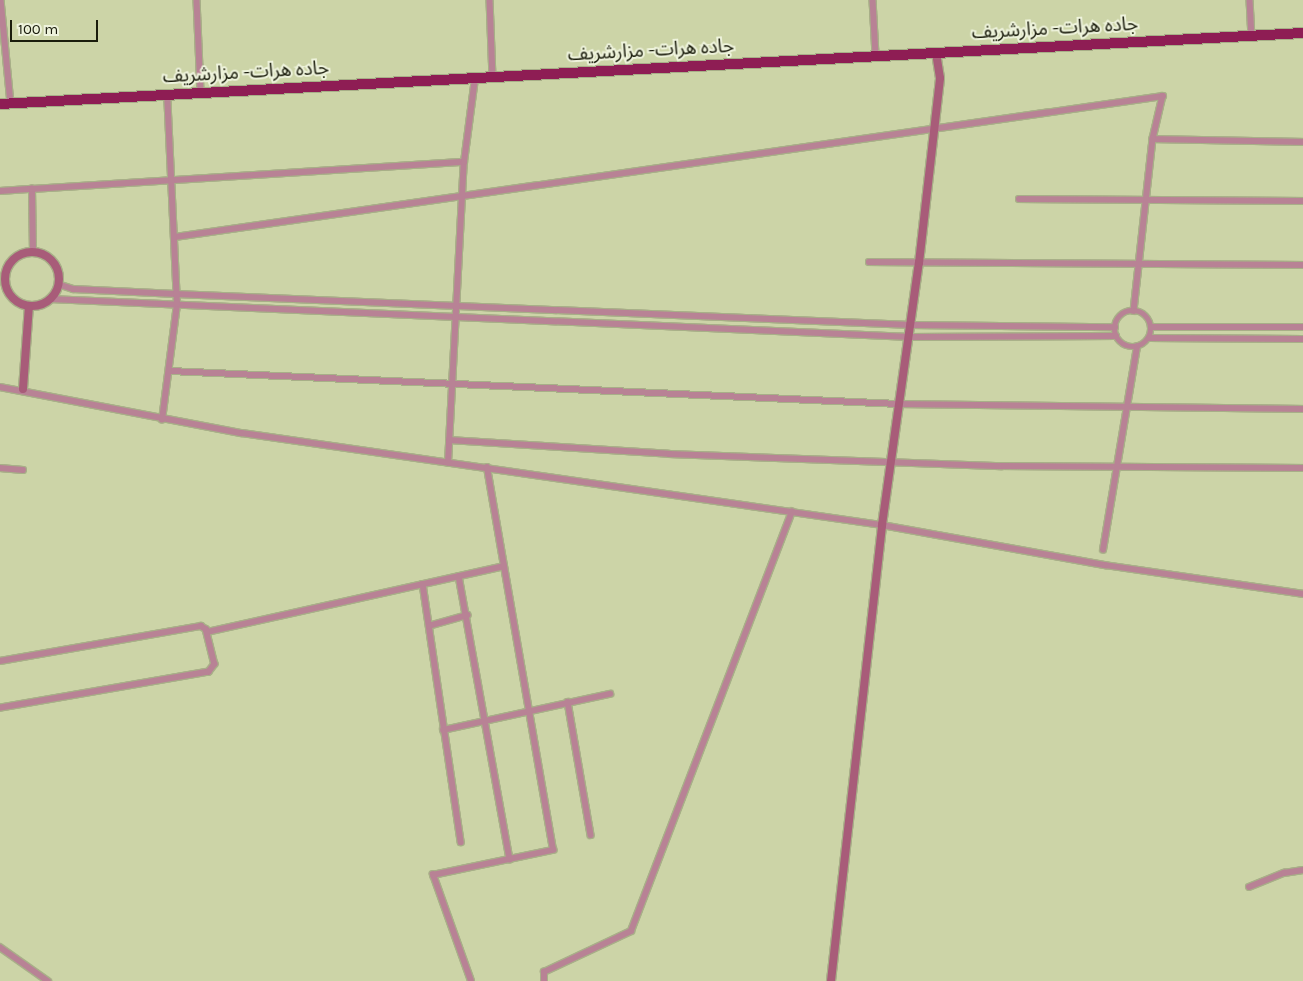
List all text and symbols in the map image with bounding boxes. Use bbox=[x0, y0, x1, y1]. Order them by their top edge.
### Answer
scale bar bbox=[12, 10, 100, 42]
street label: جاده هرات- مزارشریف bbox=[971, 13, 1139, 45]
text: 100 m bbox=[18, 20, 58, 38]
street label: جاده هرات- مزارشریف bbox=[567, 35, 735, 67]
street label: جاده هرات- مزارشریف bbox=[162, 57, 330, 89]

